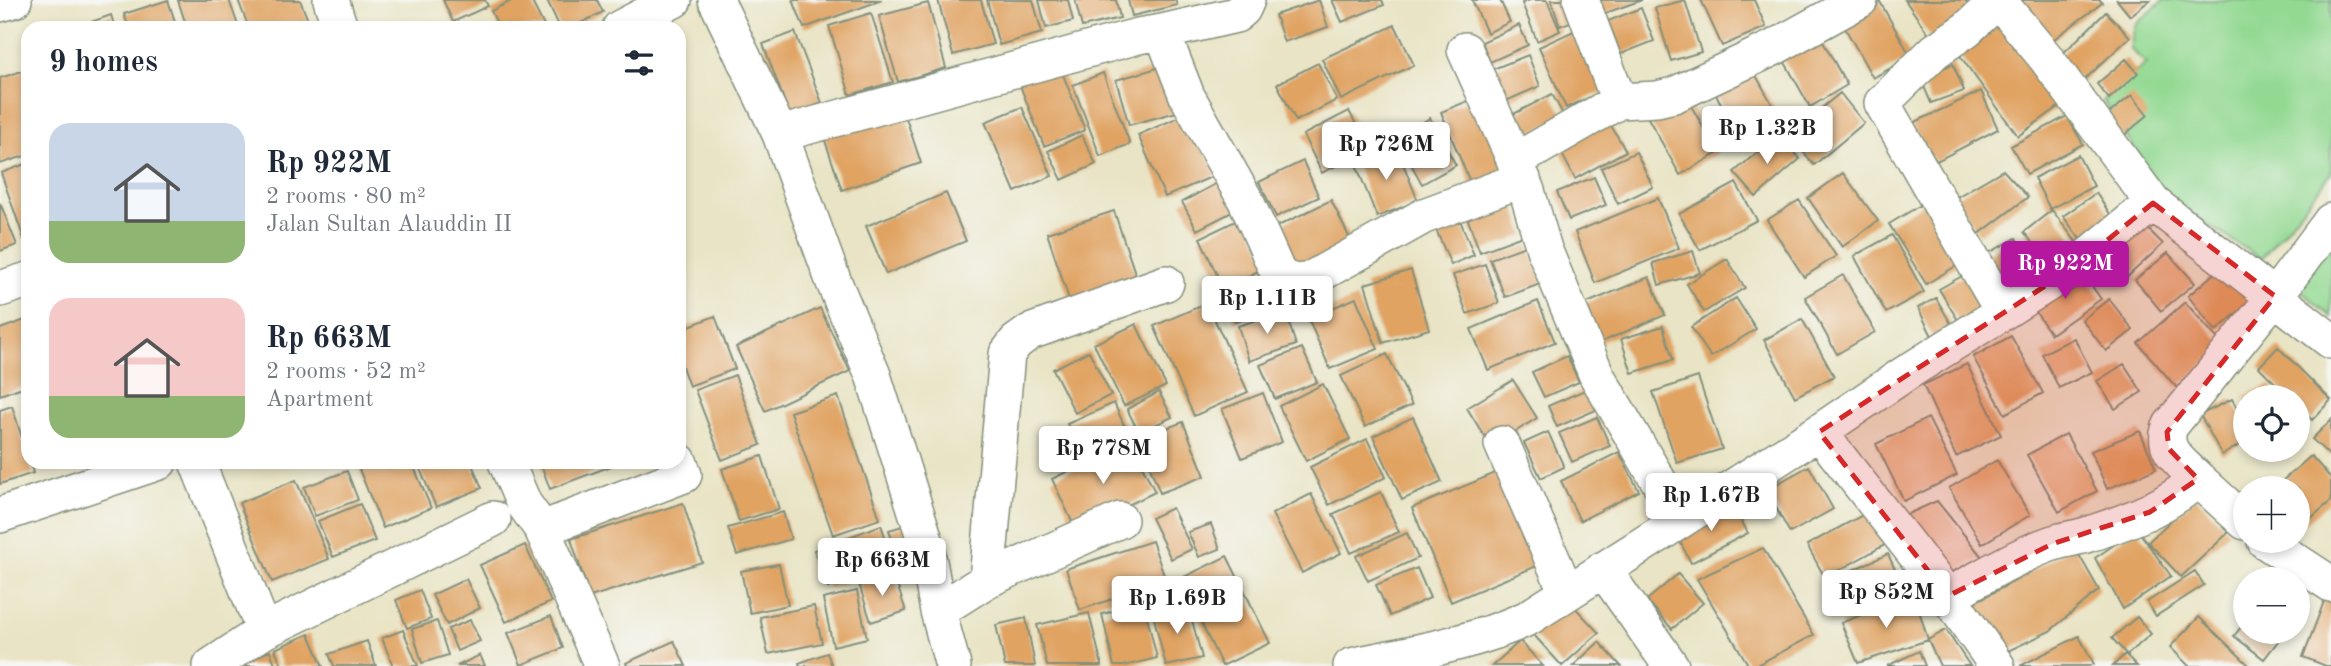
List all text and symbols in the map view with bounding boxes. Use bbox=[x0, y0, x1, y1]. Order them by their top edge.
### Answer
icon: filters bbox=[620, 44, 658, 82]
text: 9 homes bbox=[49, 48, 158, 78]
pin: Rp 1.32B bbox=[1695, 106, 1839, 166]
text: Rp 1.32B bbox=[1718, 117, 1816, 140]
pin: Rp 726M bbox=[1321, 122, 1451, 182]
text: Rp 726M bbox=[1338, 133, 1434, 156]
text: Rp 922M bbox=[266, 149, 392, 179]
icon: home bbox=[105, 151, 189, 235]
text: 2 rooms · 80 m² bbox=[266, 185, 426, 208]
text: Jalan Sultan Alauddin II bbox=[266, 213, 512, 236]
pin: Rp 922M bbox=[2000, 242, 2130, 301]
text: Rp 922M bbox=[2017, 252, 2113, 275]
pin: Rp 1.11B bbox=[1195, 276, 1339, 336]
text: Rp 1.11B bbox=[1218, 287, 1316, 310]
text: Rp 663M bbox=[266, 324, 392, 354]
icon: home bbox=[105, 326, 189, 410]
text: 2 rooms · 52 m² bbox=[266, 360, 426, 383]
map controls bbox=[2233, 385, 2310, 644]
button: locate bbox=[2233, 385, 2310, 462]
text: Apartment bbox=[266, 388, 374, 411]
pin: Rp 778M bbox=[1038, 426, 1168, 486]
text: Rp 778M bbox=[1055, 437, 1151, 460]
pin: Rp 1.67B bbox=[1639, 474, 1783, 533]
button: + bbox=[2233, 476, 2310, 553]
text: Rp 1.67B bbox=[1662, 484, 1760, 507]
pin: Rp 663M bbox=[817, 538, 947, 598]
text: Rp 663M bbox=[834, 549, 930, 572]
button: − bbox=[2233, 567, 2310, 644]
pin: Rp 852M bbox=[1821, 570, 1951, 630]
pin: Rp 1.69B bbox=[1105, 576, 1249, 636]
text: Rp 852M bbox=[1838, 581, 1934, 604]
text: Rp 1.69B bbox=[1128, 587, 1226, 610]

